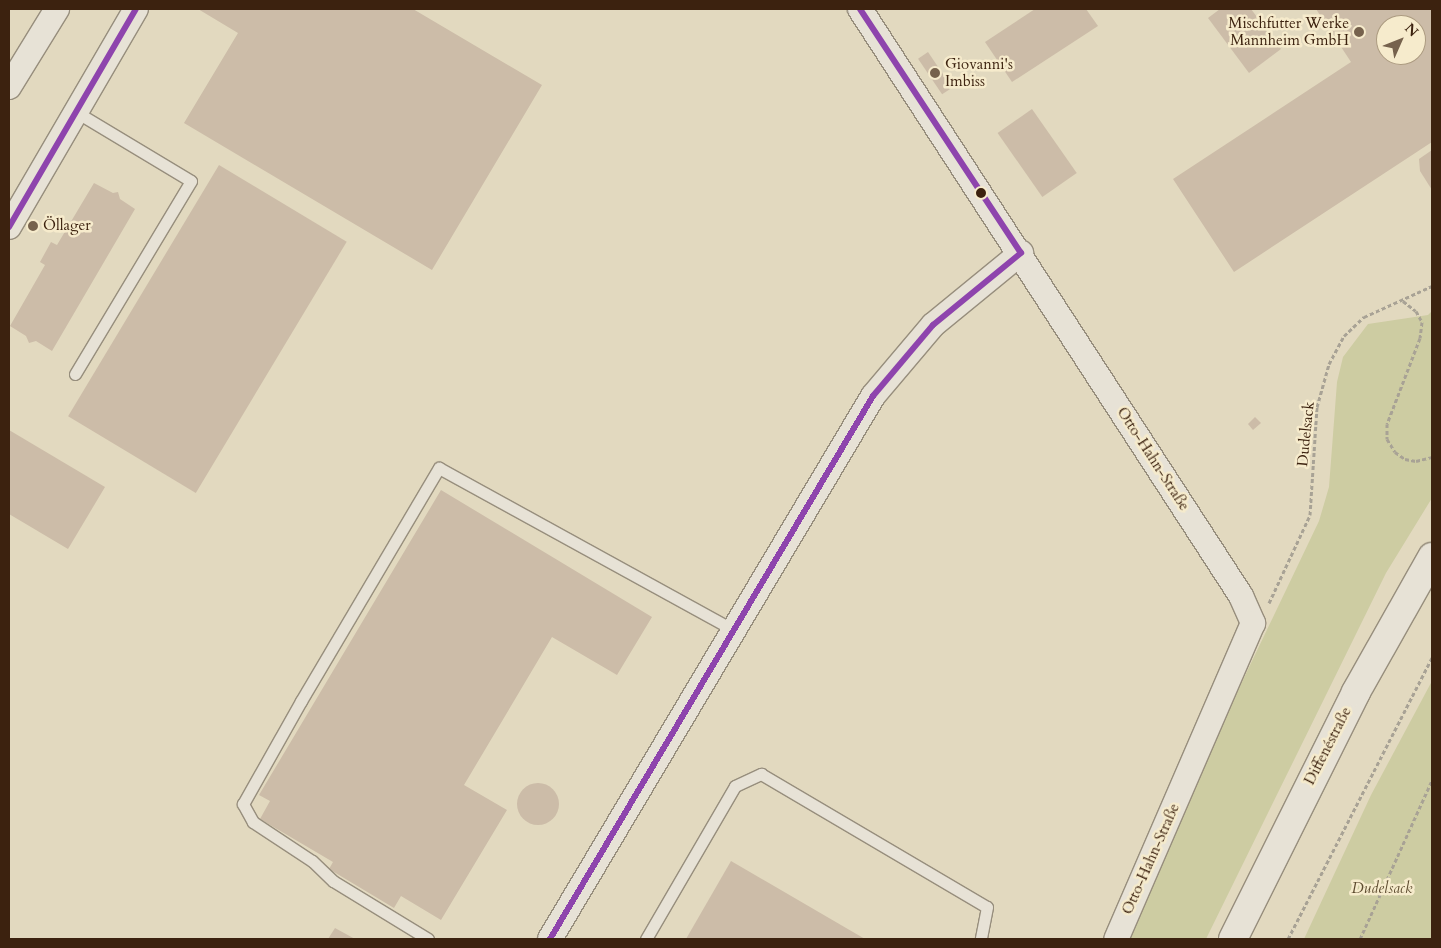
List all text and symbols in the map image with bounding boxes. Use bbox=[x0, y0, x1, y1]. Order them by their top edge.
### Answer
place label: Mischfutter Werke Mannheim GmbH bbox=[1228, 14, 1349, 49]
north arrow bbox=[1376, 15, 1426, 65]
text: N bbox=[1400, 19, 1422, 41]
marker: Mischfutter Werke Mannheim GmbH bbox=[1353, 26, 1365, 38]
place label: Giovanni's Imbiss bbox=[945, 55, 1013, 90]
marker: Giovanni's Imbiss bbox=[929, 67, 941, 79]
unlabelled marker bbox=[976, 188, 986, 198]
place label: Öllager bbox=[43, 217, 91, 235]
marker: Öllager bbox=[27, 220, 39, 232]
street label: Dudelsack bbox=[1294, 401, 1318, 467]
street label: Otto-Hahn-Straße bbox=[1113, 404, 1193, 514]
street label: Diffenéstraße bbox=[1301, 704, 1355, 788]
street label: Otto-Hahn-Straße bbox=[1118, 801, 1184, 917]
park label: Dudelsack bbox=[1352, 880, 1412, 898]

